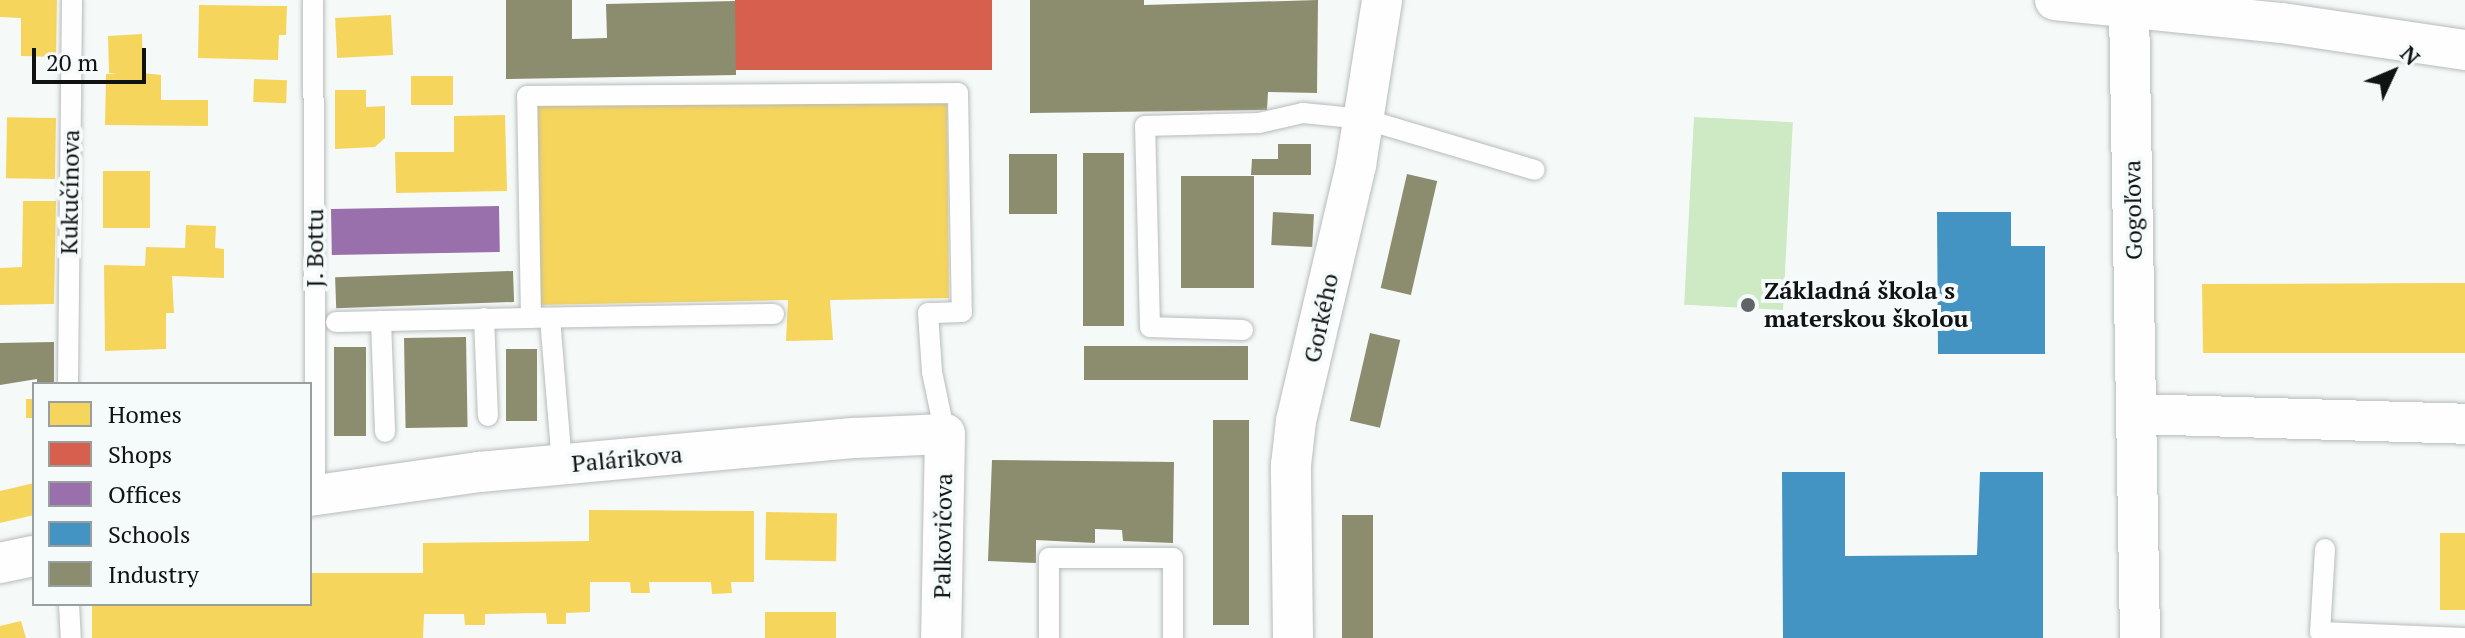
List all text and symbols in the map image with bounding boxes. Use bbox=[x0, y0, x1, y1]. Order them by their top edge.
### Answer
scale bar bbox=[36, 32, 150, 82]
north arrow bbox=[2353, 32, 2433, 112]
text: N bbox=[2394, 39, 2427, 71]
text: 20 m bbox=[46, 46, 98, 78]
street label: Kukučínova bbox=[55, 129, 85, 255]
street label: Gogoľova bbox=[2118, 160, 2148, 260]
street label: J. Bottu bbox=[301, 208, 329, 288]
street label: Gorkého bbox=[1298, 271, 1344, 365]
place label: Základná škola s materskou školou bbox=[1764, 277, 1968, 333]
marker: Základná škola s materskou školou bbox=[1739, 296, 1757, 314]
legend bbox=[32, 382, 312, 606]
text: Homes bbox=[108, 398, 182, 430]
text: Shops bbox=[108, 438, 172, 470]
street label: Palárikova bbox=[570, 440, 684, 478]
street label: Palkovičova bbox=[928, 473, 958, 599]
text: Offices bbox=[108, 478, 182, 510]
text: Schools bbox=[108, 518, 190, 550]
text: Industry bbox=[108, 558, 199, 590]

